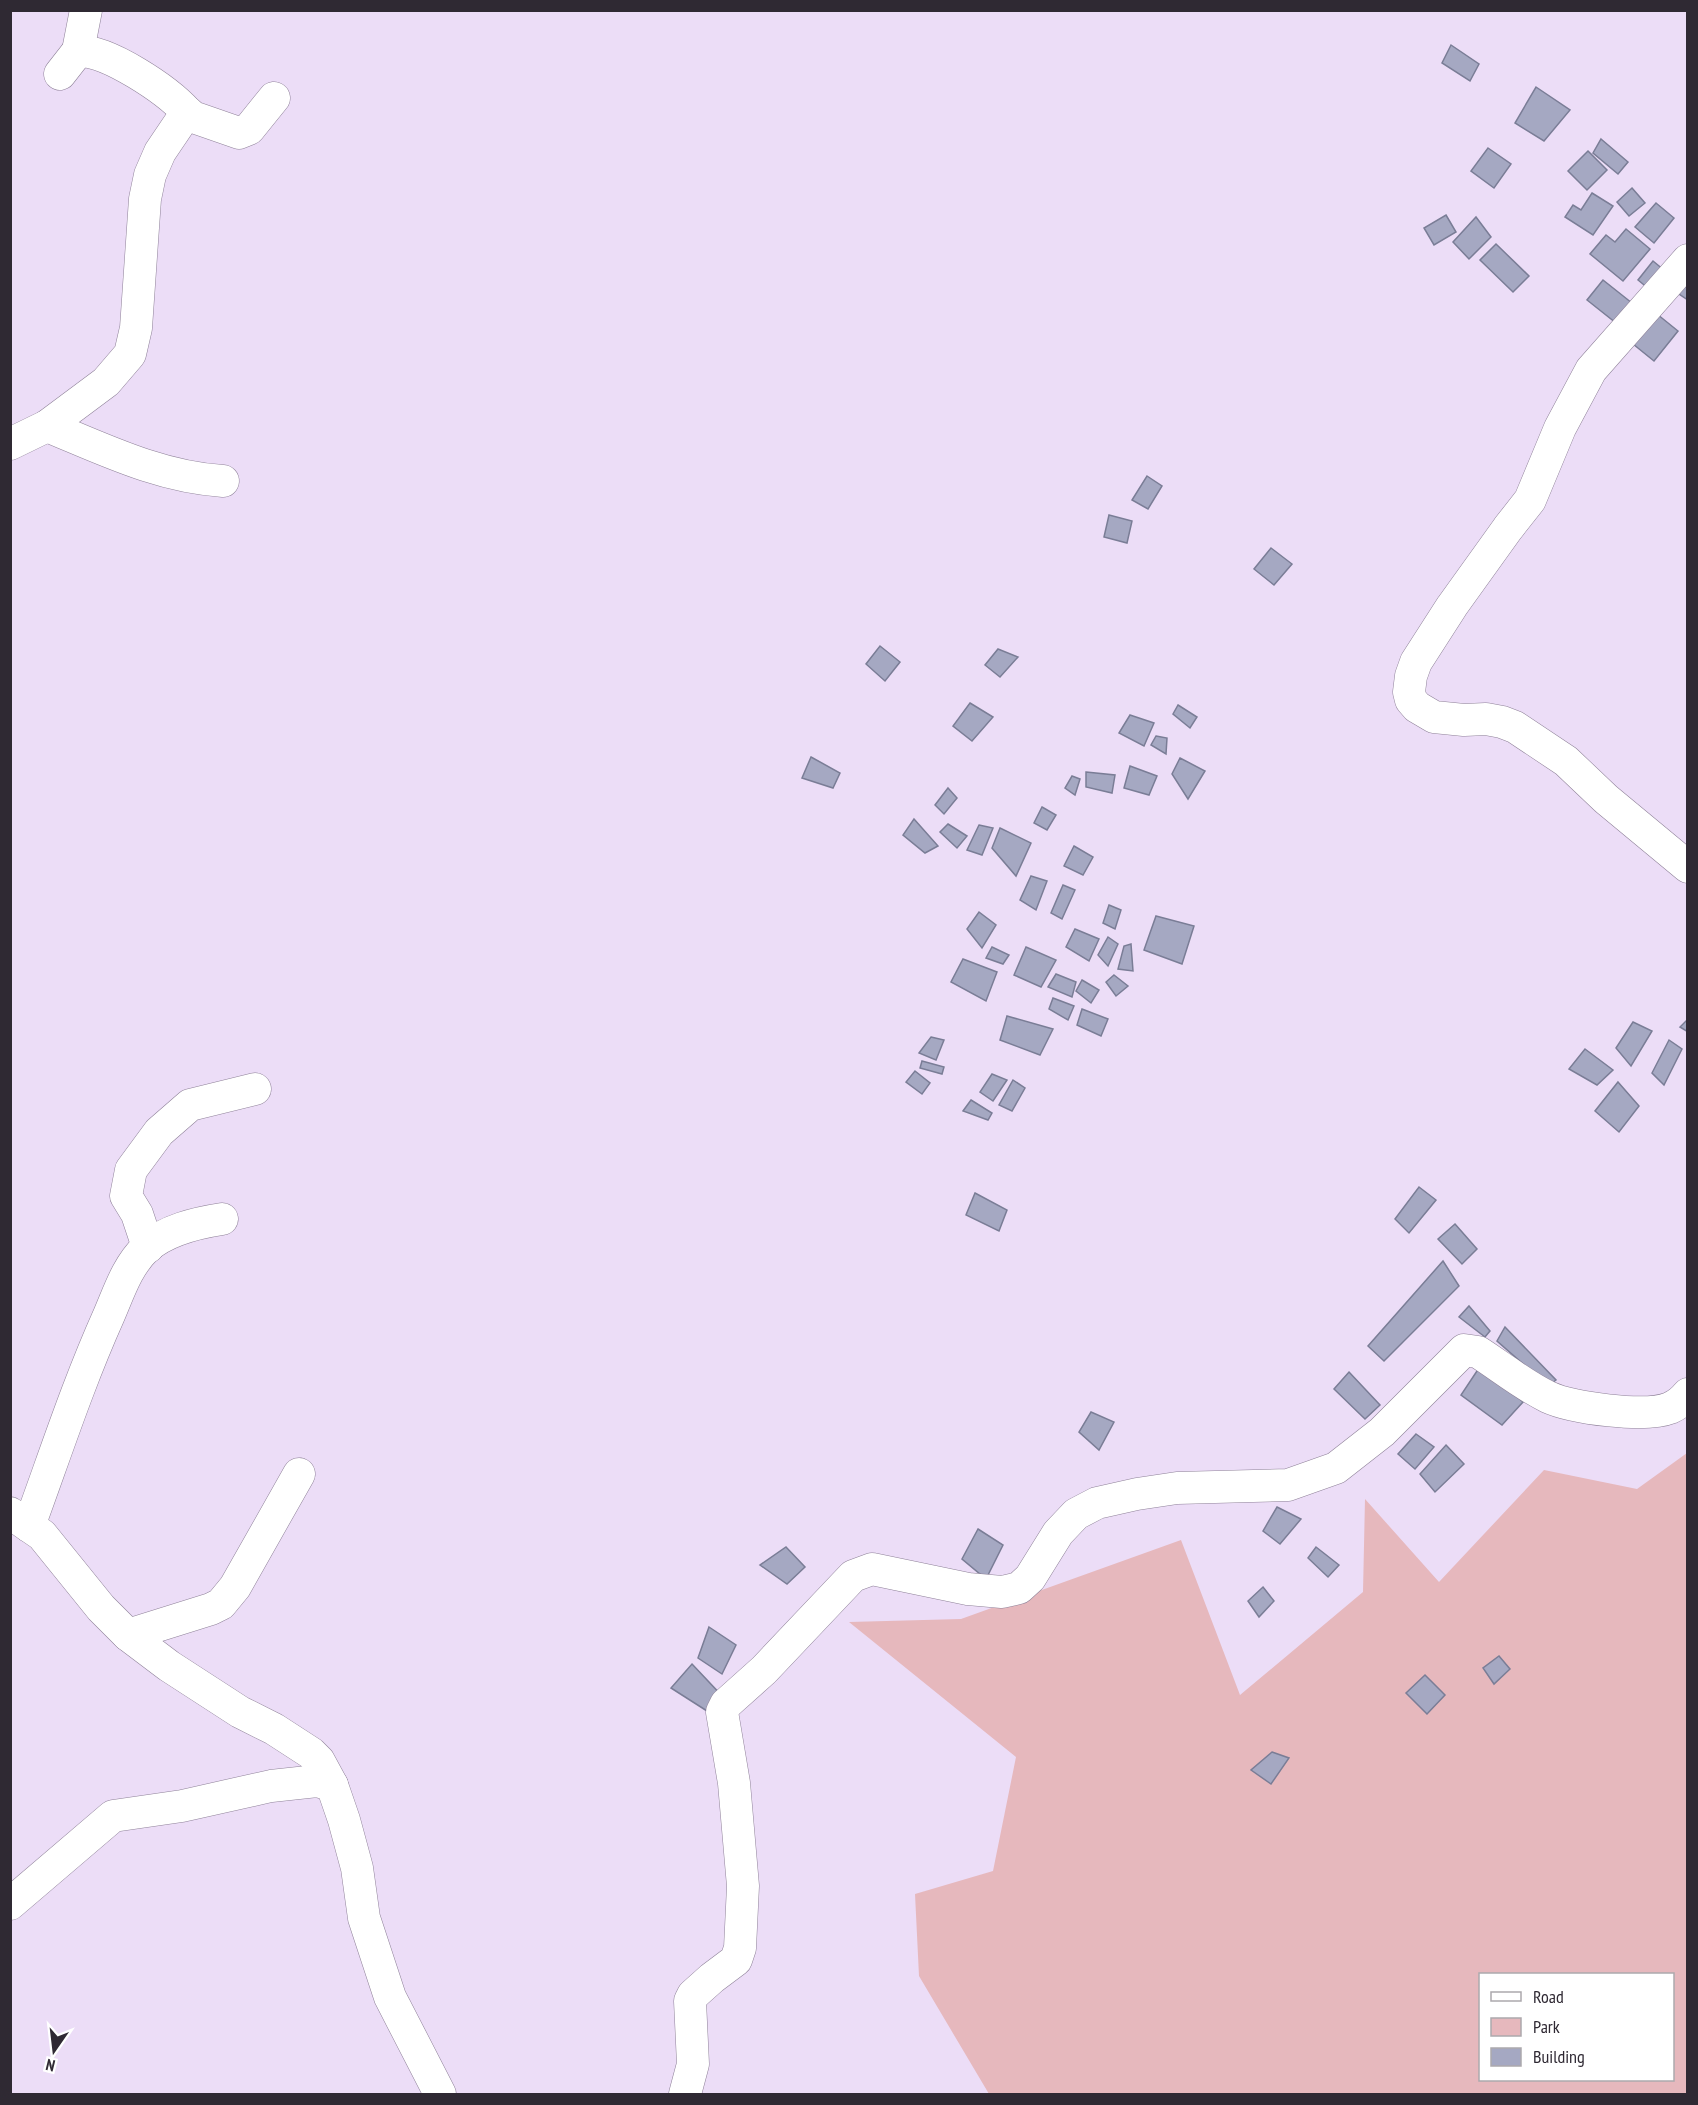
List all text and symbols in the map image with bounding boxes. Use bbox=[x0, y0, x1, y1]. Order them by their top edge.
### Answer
legend bbox=[1479, 1973, 1674, 2081]
text: Road bbox=[1533, 1985, 1564, 2008]
text: Park bbox=[1533, 2015, 1560, 2038]
north arrow bbox=[24, 2021, 84, 2081]
text: Building bbox=[1533, 2045, 1585, 2068]
text: N bbox=[44, 2055, 57, 2076]

